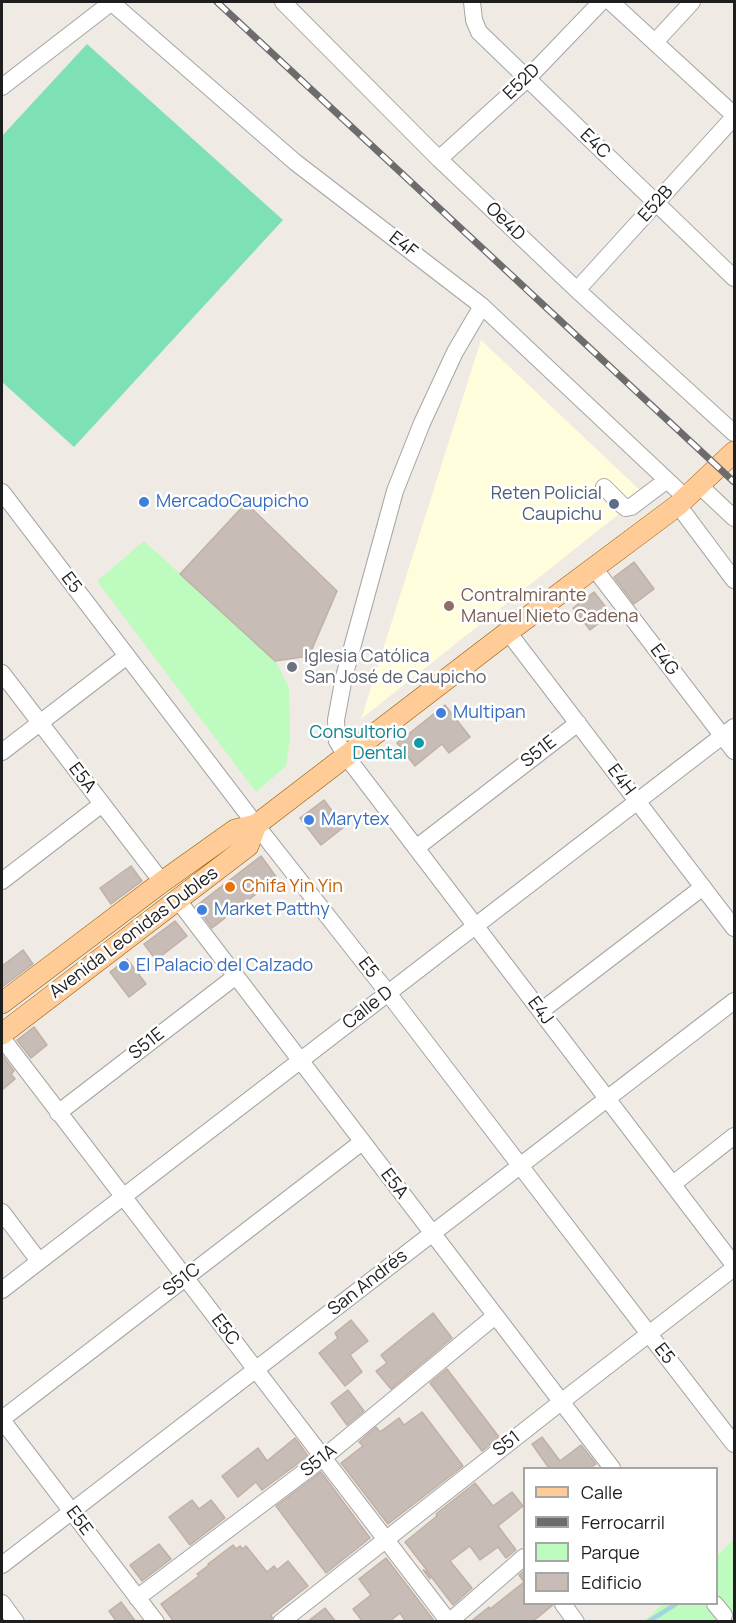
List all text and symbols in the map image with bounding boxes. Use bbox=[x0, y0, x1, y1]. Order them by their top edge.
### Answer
street label: E52D bbox=[499, 59, 545, 105]
street label: E4C bbox=[575, 125, 615, 163]
street label: E52B bbox=[634, 181, 678, 227]
street label: Oe4D bbox=[481, 198, 529, 246]
street label: E4F bbox=[385, 227, 421, 263]
place label: Reten Policial Caupichu bbox=[491, 483, 602, 526]
place label: MercadoCaupicho bbox=[156, 491, 309, 513]
marker: MercadoCaupicho bbox=[137, 495, 151, 509]
marker: Reten Policial Caupichu bbox=[607, 497, 621, 511]
street label: E5 bbox=[56, 568, 86, 598]
place label: Contralmirante Manuel Nieto Cadena bbox=[461, 585, 638, 628]
marker: Contralmirante Manuel Nieto Cadena bbox=[442, 599, 456, 613]
street label: E4G bbox=[645, 640, 683, 680]
place label: Iglesia Católica San José de Caupicho bbox=[304, 646, 486, 688]
marker: Iglesia Católica San José de Caupicho bbox=[285, 660, 299, 674]
place label: Multipan bbox=[453, 702, 526, 724]
marker: Multipan bbox=[434, 706, 448, 720]
place label: Consultorio Dental bbox=[310, 722, 407, 764]
street label: S51E bbox=[517, 732, 561, 772]
marker: Consultorio Dental bbox=[412, 736, 426, 750]
street label: E5A bbox=[64, 759, 100, 797]
street label: E4H bbox=[602, 760, 640, 800]
place label: Marytex bbox=[321, 809, 389, 831]
marker: Marytex bbox=[302, 813, 316, 827]
street label: Avenida Leonidas Dubles bbox=[45, 863, 223, 1003]
place label: Chifa Yin Yin bbox=[242, 876, 343, 898]
marker: Chifa Yin Yin bbox=[223, 880, 237, 894]
place label: Market Patthy bbox=[214, 899, 330, 921]
marker: Market Patthy bbox=[195, 903, 209, 917]
street label: E5 bbox=[353, 953, 383, 983]
place label: El Palacio del Calzado bbox=[136, 955, 313, 977]
marker: El Palacio del Calzado bbox=[117, 959, 131, 973]
street label: Calle D bbox=[339, 982, 397, 1034]
street label: E4J bbox=[523, 993, 557, 1029]
street label: S51E bbox=[125, 1024, 169, 1064]
street label: E5A bbox=[376, 1165, 412, 1203]
street label: San Andrés bbox=[324, 1245, 412, 1321]
street label: S51C bbox=[159, 1259, 205, 1301]
street label: E5C bbox=[206, 1310, 244, 1350]
street label: E5 bbox=[649, 1339, 679, 1369]
street label: S51 bbox=[489, 1427, 525, 1461]
street label: S51A bbox=[297, 1440, 341, 1482]
legend bbox=[523, 1467, 718, 1605]
text: Calle bbox=[581, 1480, 623, 1504]
street label: E5E bbox=[61, 1502, 97, 1540]
text: Ferrocarril bbox=[581, 1510, 665, 1534]
text: Parque bbox=[581, 1540, 640, 1564]
text: Edificio bbox=[581, 1570, 642, 1594]

